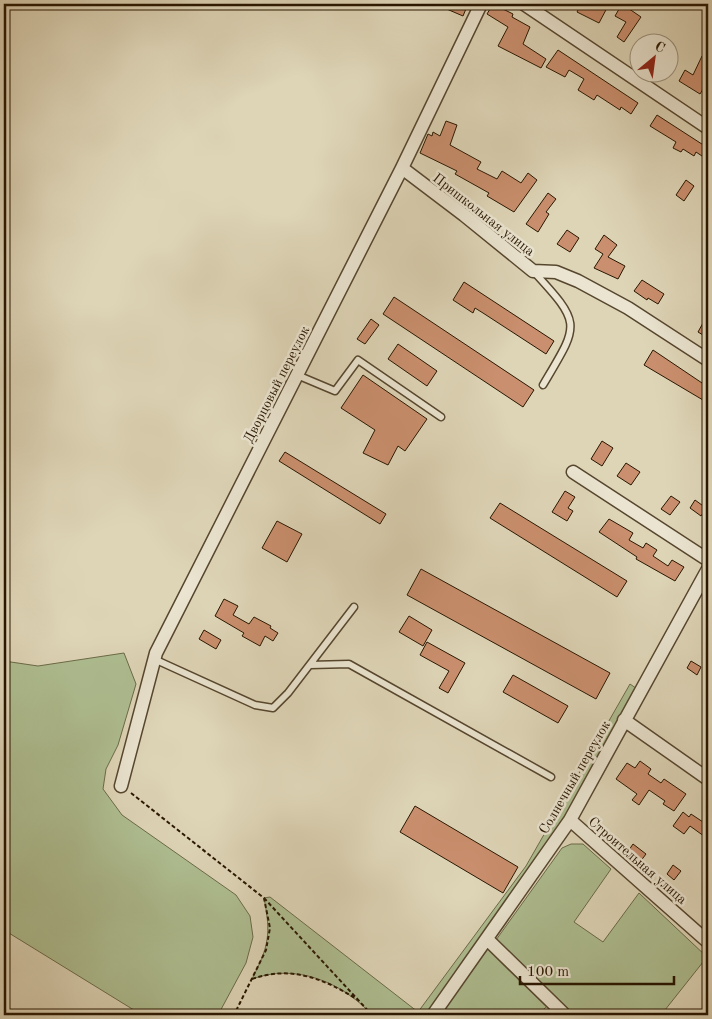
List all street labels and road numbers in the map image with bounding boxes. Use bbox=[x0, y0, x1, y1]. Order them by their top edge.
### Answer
street label: Пришкольная улица bbox=[430, 171, 537, 259]
street label: Дворцовый переулок bbox=[241, 324, 312, 445]
street label: Солнечный переулок bbox=[537, 718, 613, 837]
street label: Строительная улица bbox=[585, 814, 689, 907]

